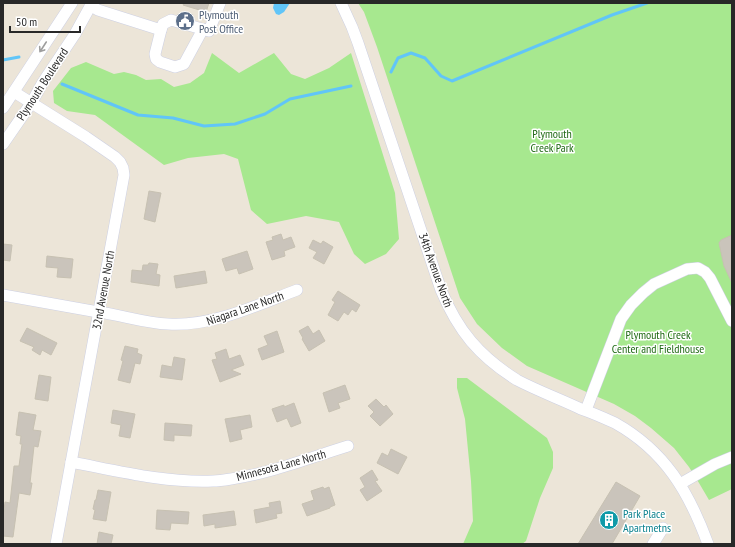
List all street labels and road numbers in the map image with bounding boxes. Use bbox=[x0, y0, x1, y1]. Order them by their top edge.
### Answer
street label: Plymouth Boulevard bbox=[13, 45, 71, 123]
street label: 34th Avenue North bbox=[416, 231, 456, 309]
street label: 32nd Avenue North bbox=[89, 249, 117, 331]
street label: Niagara Lane North bbox=[204, 288, 286, 328]
street label: Minnesota Lane North bbox=[235, 446, 327, 484]

